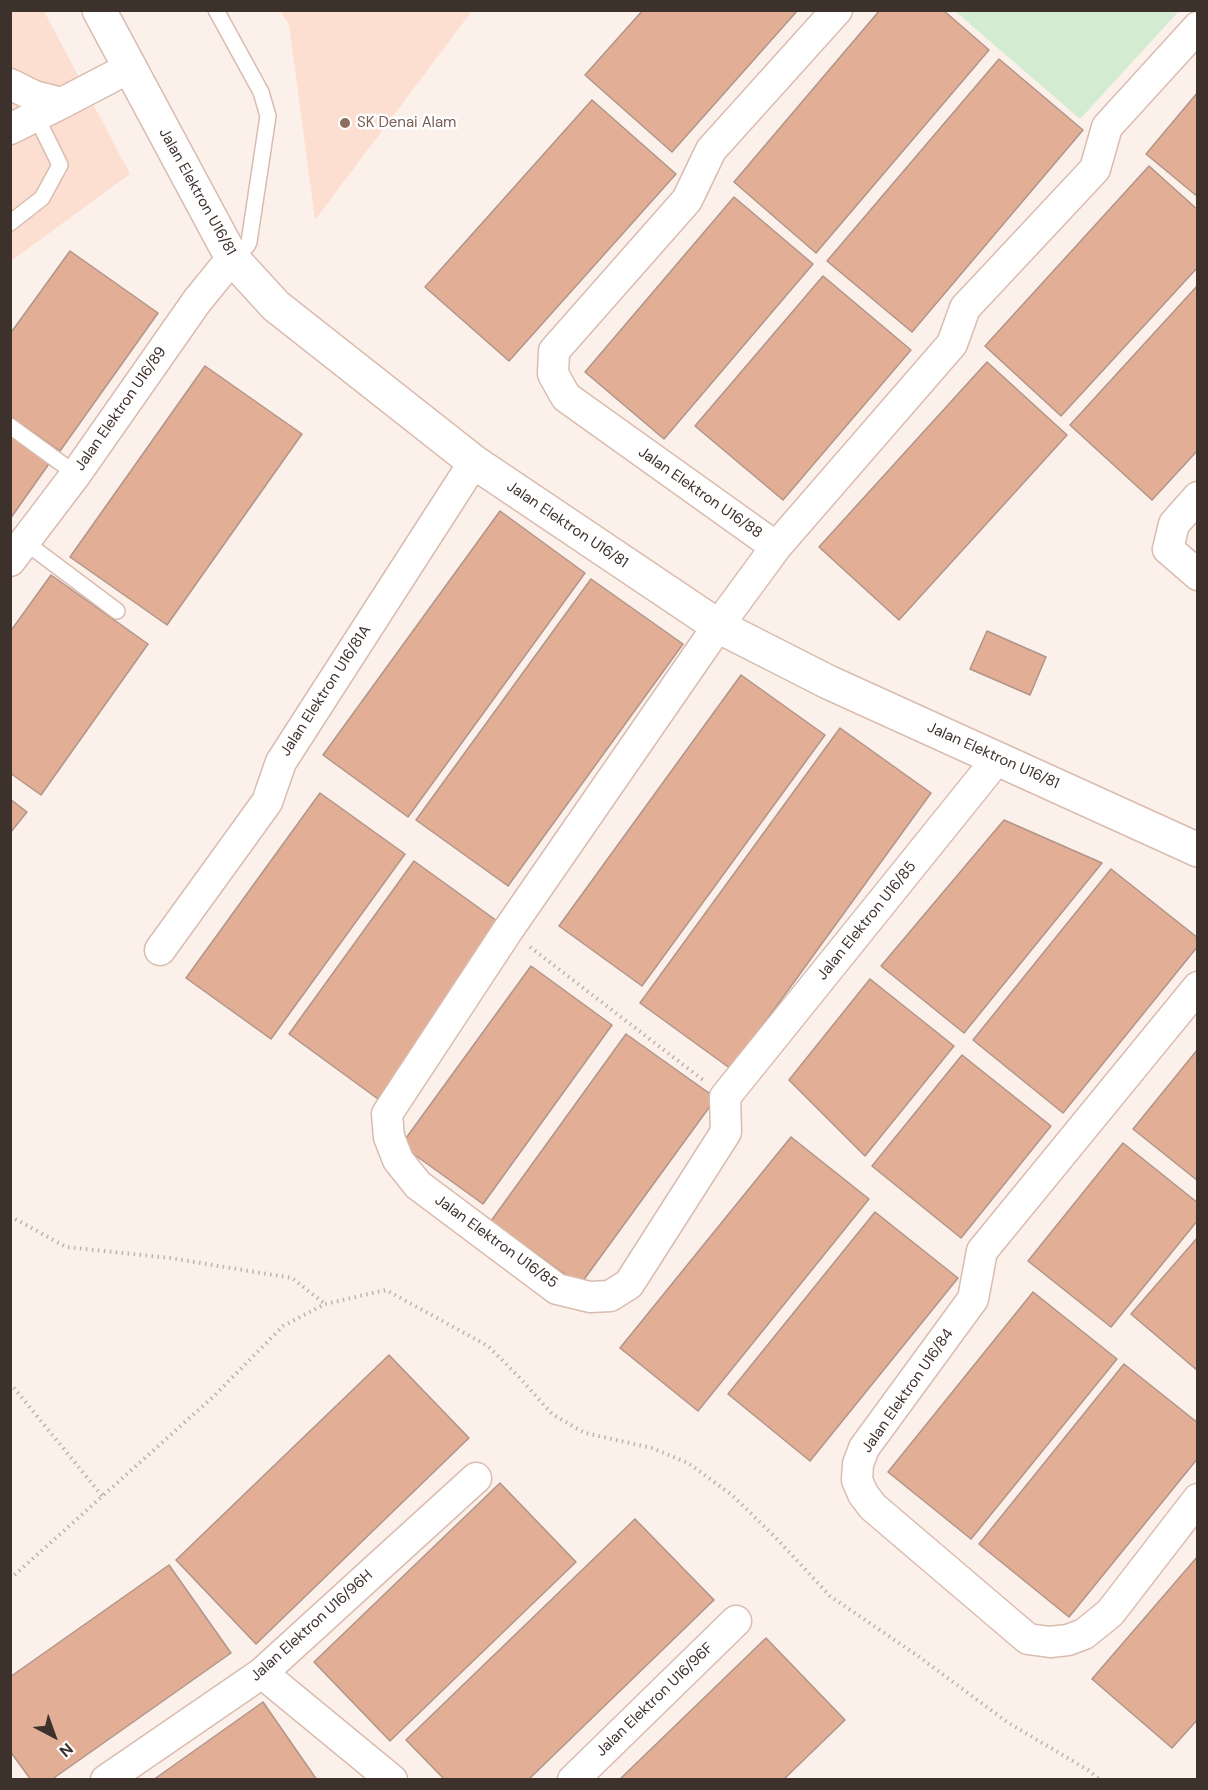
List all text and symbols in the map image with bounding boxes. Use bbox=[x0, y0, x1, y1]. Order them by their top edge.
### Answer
place label: SK Denai Alam bbox=[357, 114, 456, 132]
marker: SK Denai Alam bbox=[338, 116, 352, 130]
street label: Jalan Elektron U16/81 bbox=[155, 125, 239, 259]
street label: Jalan Elektron U16/89 bbox=[71, 344, 171, 474]
street label: Jalan Elektron U16/88 bbox=[635, 443, 765, 543]
street label: Jalan Elektron U16/81 bbox=[503, 478, 631, 572]
street label: Jalan Elektron U16/81A bbox=[277, 622, 375, 760]
street label: Jalan Elektron U16/81 bbox=[924, 719, 1062, 793]
street label: Jalan Elektron U16/85 bbox=[814, 858, 920, 984]
street label: Jalan Elektron U16/85 bbox=[431, 1191, 561, 1293]
street label: Jalan Elektron U16/84 bbox=[858, 1326, 958, 1456]
street label: Jalan Elektron U16/96H bbox=[247, 1566, 377, 1686]
street label: Jalan Elektron U16/96F bbox=[593, 1639, 717, 1761]
north arrow bbox=[24, 1706, 84, 1766]
text: N bbox=[55, 1738, 77, 1762]

